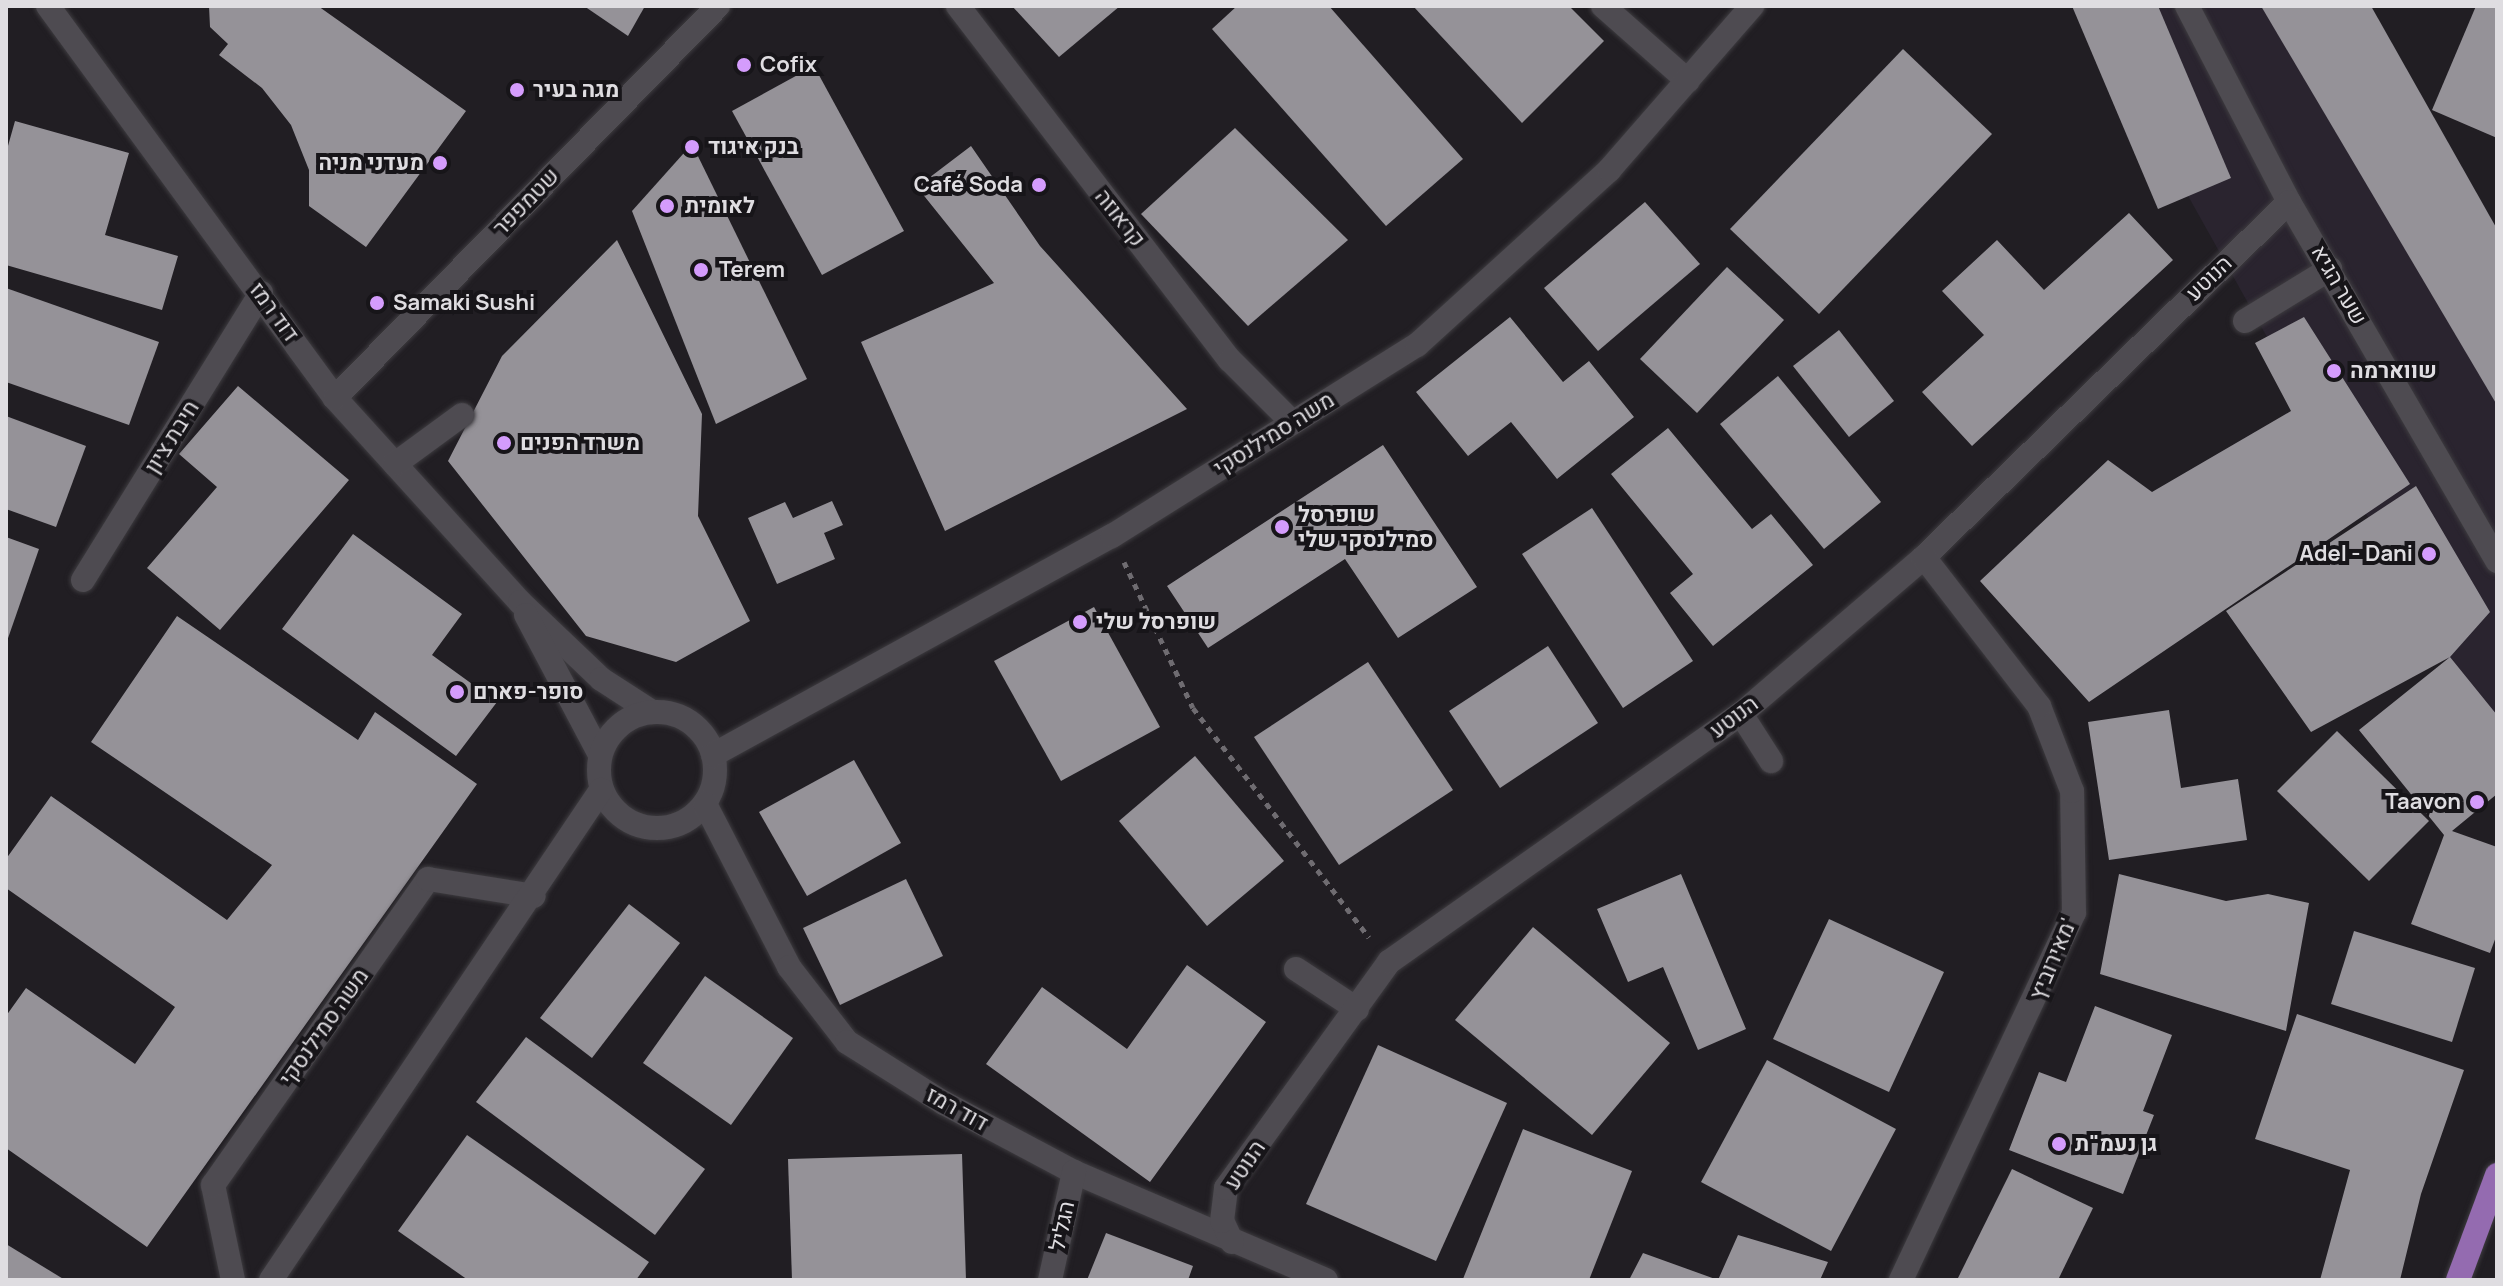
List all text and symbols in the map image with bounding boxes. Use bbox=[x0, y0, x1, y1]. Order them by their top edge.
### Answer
place label: Cofix bbox=[760, 52, 817, 78]
marker: Cofix bbox=[735, 56, 753, 74]
place label: מגה בעיר bbox=[533, 77, 619, 103]
marker: מגה בעיר bbox=[508, 81, 526, 99]
place label: בנק איגוד bbox=[708, 134, 799, 160]
marker: בנק איגוד bbox=[683, 138, 701, 156]
place label: מעדני מניה bbox=[318, 150, 424, 176]
marker: מעדני מניה bbox=[431, 154, 449, 172]
street label: שטמפפר bbox=[488, 163, 564, 241]
place label: Café Soda bbox=[914, 172, 1023, 198]
marker: Café Soda bbox=[1030, 176, 1048, 194]
street label: קראוזה bbox=[1089, 184, 1151, 252]
place label: לאומית bbox=[685, 193, 755, 219]
marker: לאומית bbox=[656, 195, 678, 217]
street label: שער הגיא bbox=[2306, 240, 2372, 330]
street label: הנוטע bbox=[2181, 250, 2237, 306]
place label: Terem bbox=[719, 257, 785, 283]
marker: Terem bbox=[690, 259, 712, 281]
street label: דוד רמז bbox=[244, 277, 304, 347]
place label: Samaki Sushi bbox=[393, 290, 535, 316]
marker: Samaki Sushi bbox=[368, 294, 386, 312]
place label: שווארמה bbox=[2350, 358, 2437, 384]
marker: שווארמה bbox=[2325, 362, 2343, 380]
street label: משה סמילנסקי bbox=[1209, 387, 1339, 481]
street label: חיבת ציון bbox=[139, 396, 205, 478]
place label: משרד הפנים bbox=[520, 430, 640, 456]
marker: משרד הפנים bbox=[495, 434, 513, 452]
place label: שופרסל סמילנסקי שלי bbox=[1298, 501, 1434, 552]
marker: שופרסל סמילנסקי שלי bbox=[1273, 518, 1291, 536]
place label: Adel - Dani bbox=[2299, 541, 2413, 567]
marker: Adel - Dani bbox=[2420, 545, 2438, 563]
place label: שופרסל שלי bbox=[1096, 609, 1216, 635]
marker: שופרסל שלי bbox=[1071, 613, 1089, 631]
place label: סופר-פארם bbox=[473, 679, 584, 705]
marker: סופר-פארם bbox=[448, 683, 466, 701]
street label: הנוטע bbox=[1705, 690, 1763, 744]
place label: Taavon bbox=[2385, 789, 2461, 815]
marker: Taavon bbox=[2468, 793, 2486, 811]
street label: מאירוביץ' bbox=[2024, 914, 2082, 1004]
street label: משה סמילנסקי bbox=[274, 963, 374, 1091]
street label: דוד רמז bbox=[922, 1081, 992, 1137]
place label: גן נעמ"ת bbox=[2075, 1131, 2157, 1157]
street label: הנוטע bbox=[1219, 1135, 1271, 1195]
marker: גן נעמ"ת bbox=[2050, 1135, 2068, 1153]
street label: הגליל bbox=[1044, 1198, 1080, 1254]

